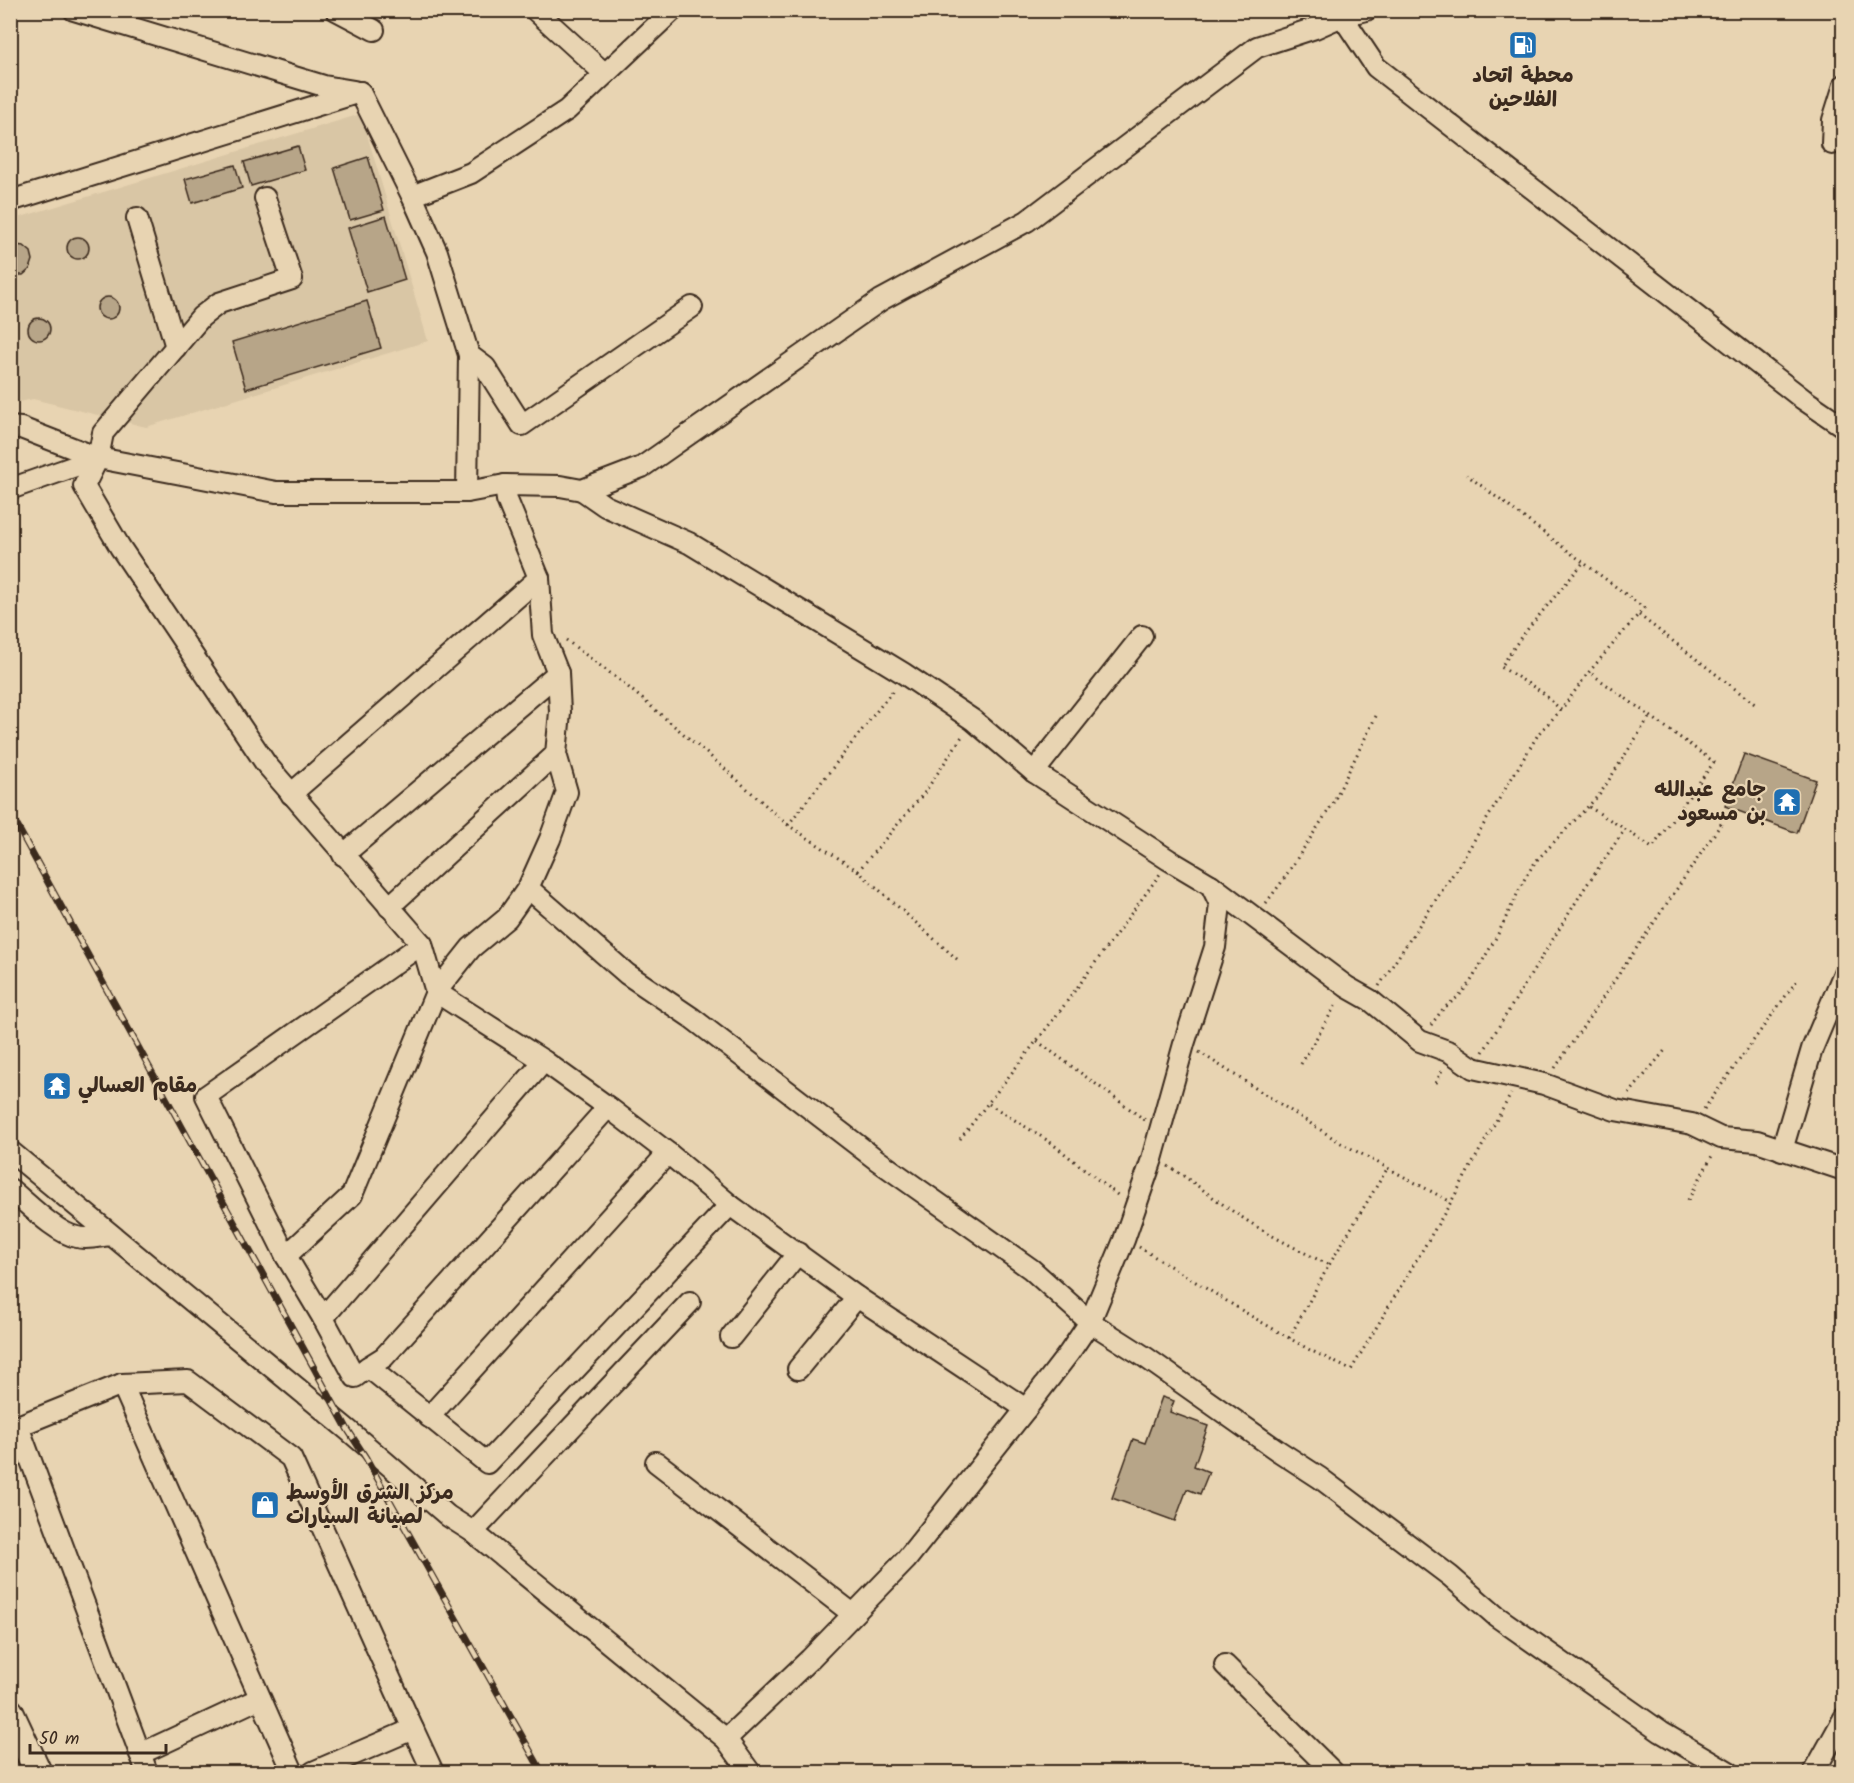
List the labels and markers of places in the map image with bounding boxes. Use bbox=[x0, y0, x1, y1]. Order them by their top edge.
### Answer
fuel station icon: محطة اتحاد الفلاحين bbox=[1507, 29, 1539, 61]
place label: محطة اتحاد الفلاحين bbox=[1472, 60, 1574, 117]
place label: جامع عبدالله بن مسعود bbox=[1654, 774, 1766, 831]
temple icon: جامع عبدالله بن مسعود bbox=[1771, 786, 1803, 818]
temple icon: مقام العسالي bbox=[41, 1070, 73, 1102]
place label: مقام العسالي bbox=[78, 1070, 197, 1104]
place label: مركز الشرق الأوسط لصيانة السيارات bbox=[286, 1477, 454, 1534]
shop icon: مركز الشرق الأوسط لصيانة السيارات bbox=[249, 1489, 281, 1521]

